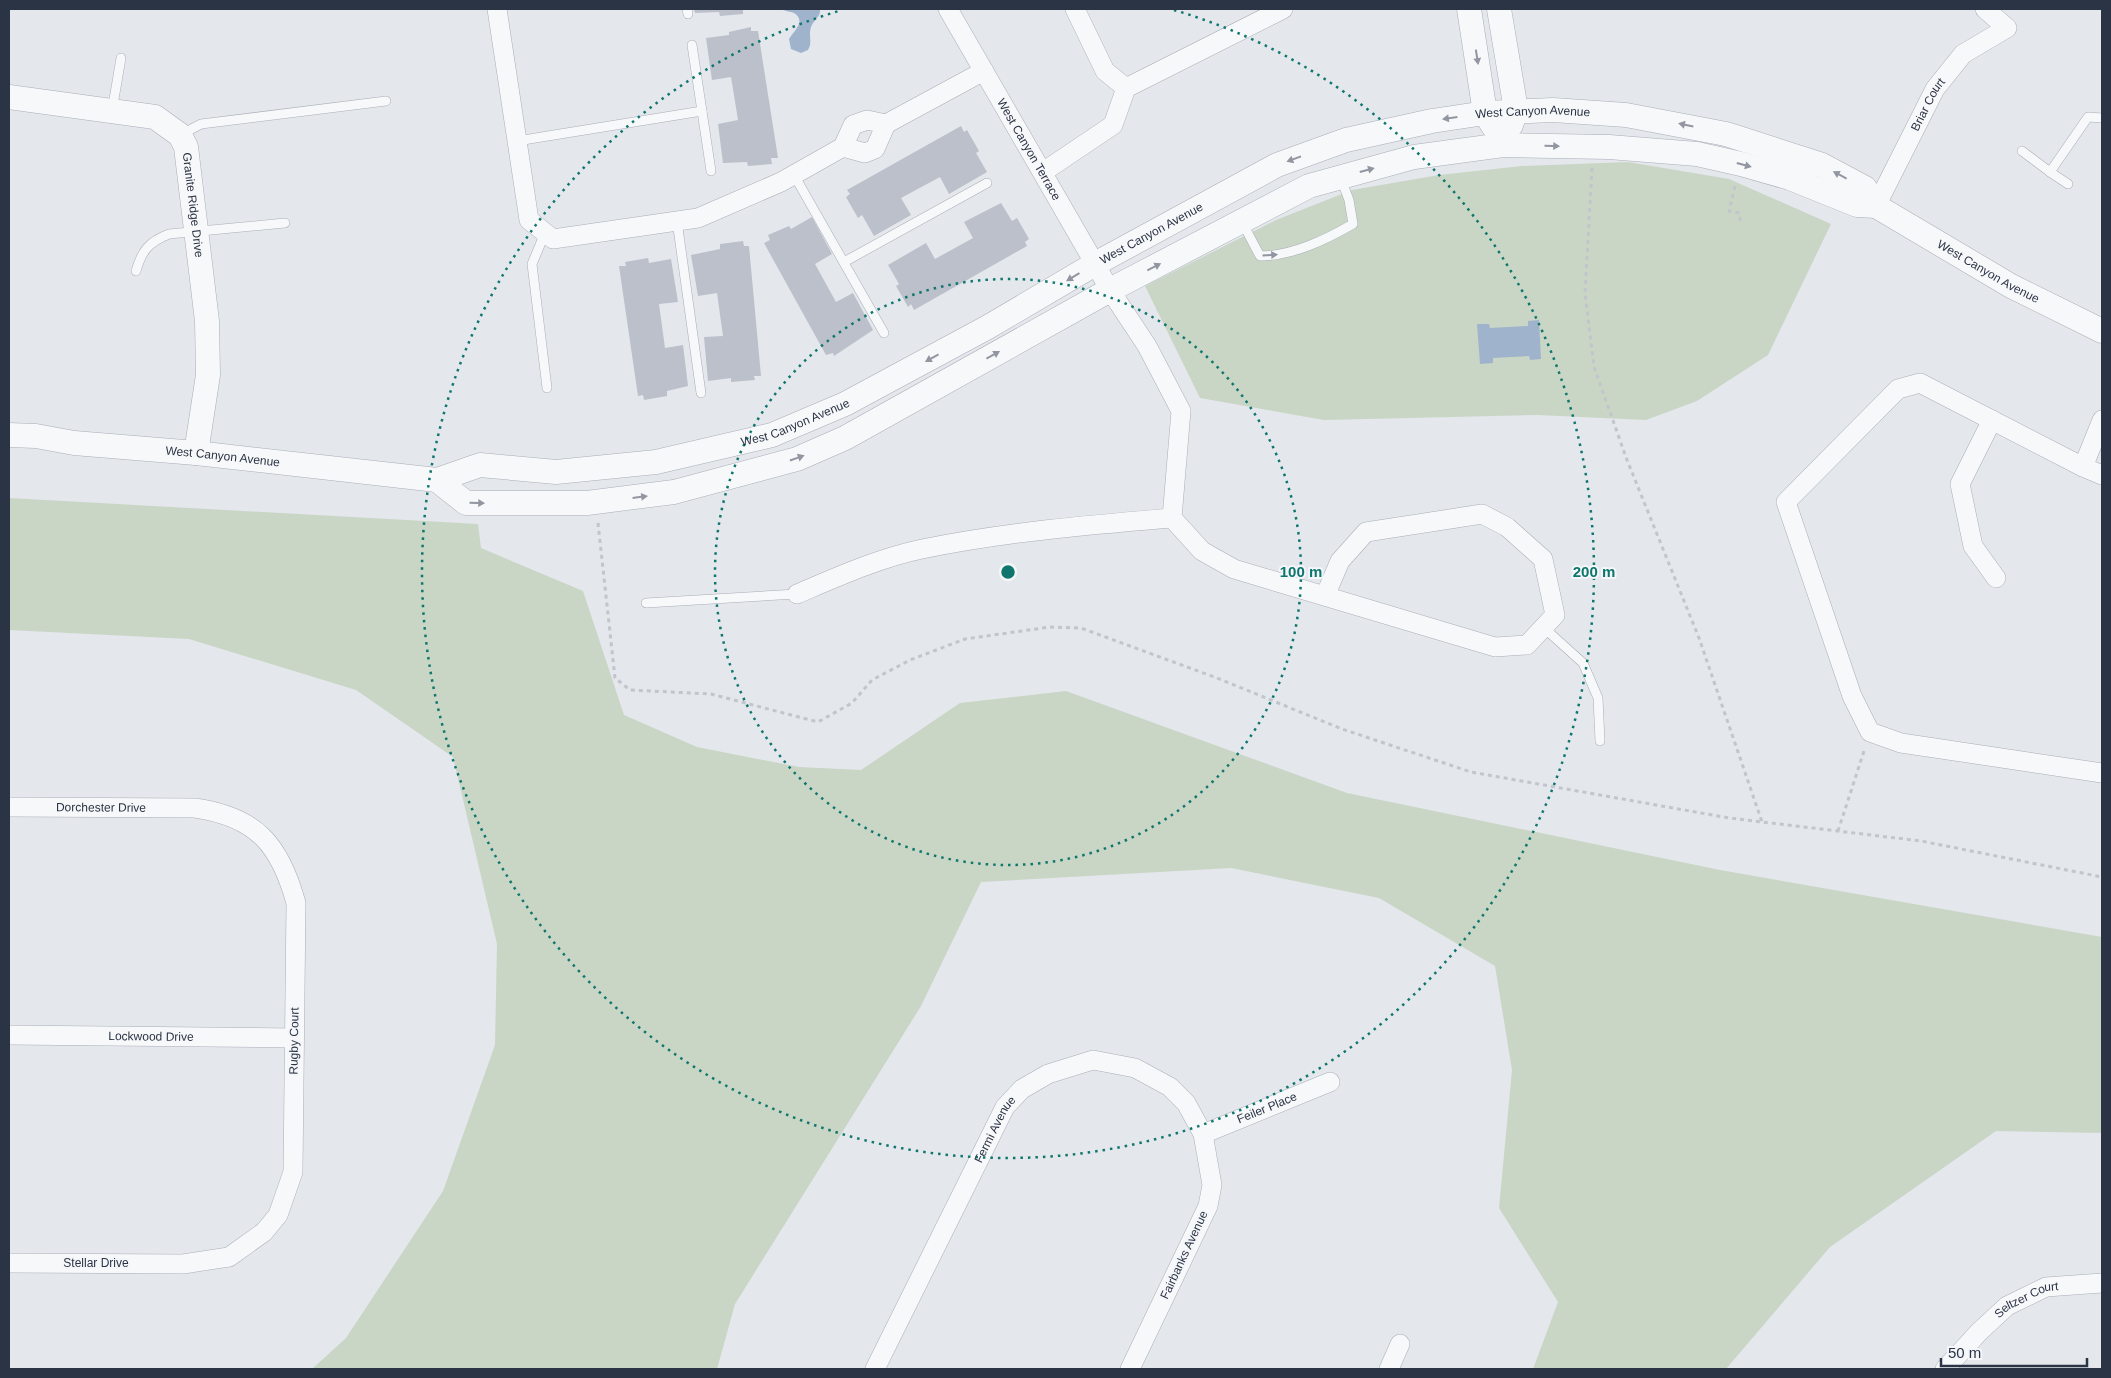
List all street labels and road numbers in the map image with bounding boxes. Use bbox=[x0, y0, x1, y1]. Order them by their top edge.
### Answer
street label: Briar Court bbox=[1908, 75, 1948, 133]
street label: West Canyon Terrace bbox=[994, 96, 1064, 203]
street label: West Canyon Avenue bbox=[1474, 103, 1591, 121]
street label: Granite Ridge Drive bbox=[180, 152, 206, 259]
street label: West Canyon Avenue bbox=[1097, 200, 1205, 267]
street label: West Canyon Avenue bbox=[1935, 237, 2042, 306]
street label: West Canyon Avenue bbox=[740, 396, 852, 449]
street label: West Canyon Avenue bbox=[165, 444, 281, 469]
street label: Dorchester Drive bbox=[56, 800, 146, 815]
street label: Rugby Court bbox=[286, 1007, 302, 1075]
street label: Lockwood Drive bbox=[108, 1029, 194, 1044]
street label: Feiler Place bbox=[1235, 1089, 1299, 1126]
street label: Fermi Avenue bbox=[971, 1093, 1019, 1165]
street label: Fairbanks Avenue bbox=[1157, 1208, 1211, 1301]
street label: Stellar Drive bbox=[63, 1256, 129, 1270]
street label: Seltzer Court bbox=[1992, 1279, 2059, 1321]

